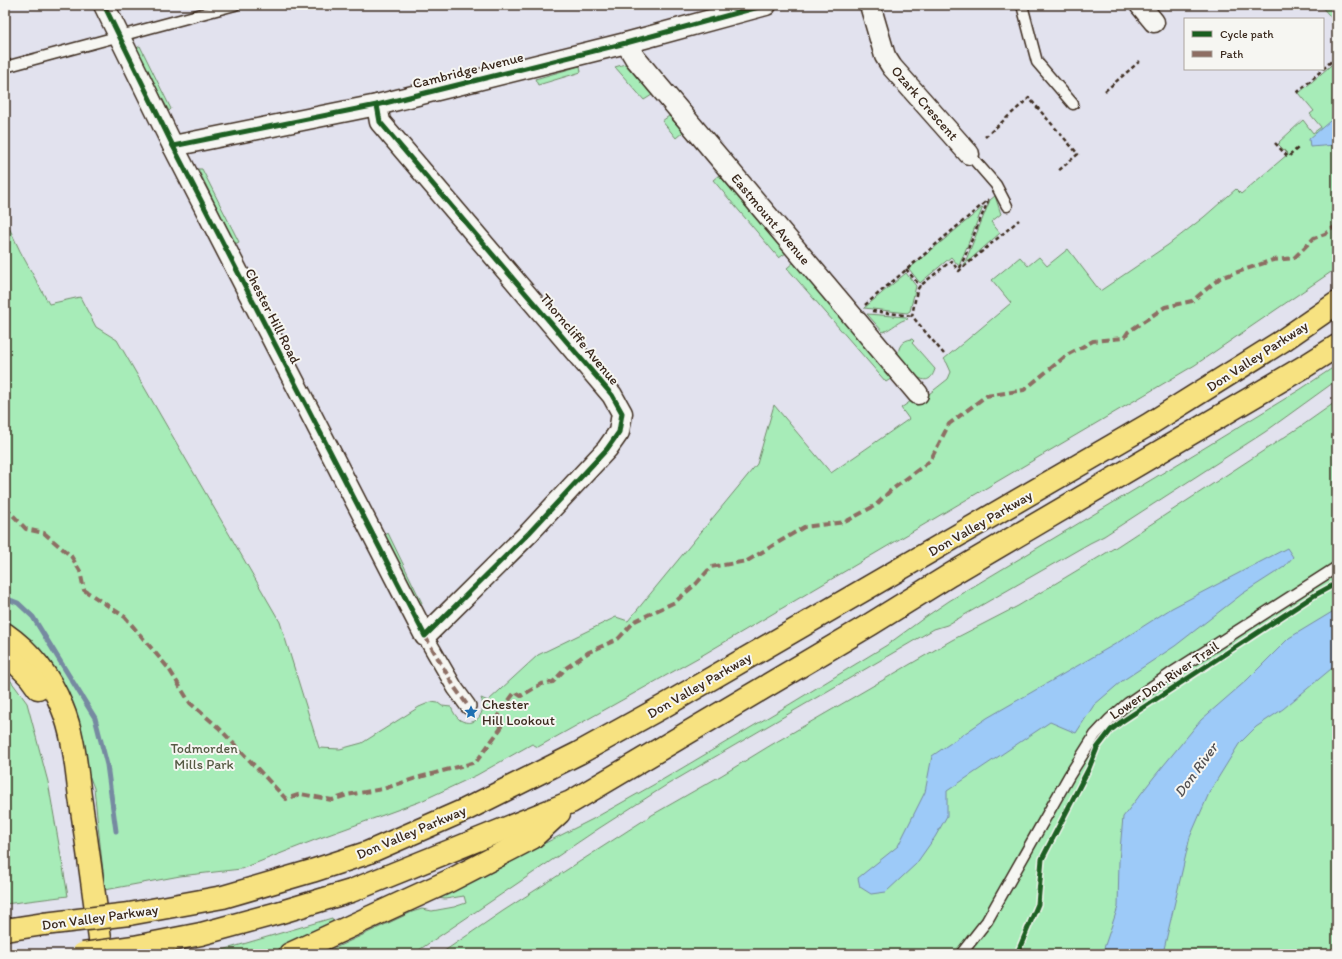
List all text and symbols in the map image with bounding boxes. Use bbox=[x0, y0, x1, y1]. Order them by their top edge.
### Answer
legend bbox=[1184, 18, 1324, 70]
text: Cycle path bbox=[1220, 27, 1274, 41]
text: Path bbox=[1220, 47, 1243, 61]
street label: Cambridge Avenue bbox=[411, 48, 526, 92]
street label: Ozark Crescent bbox=[888, 63, 962, 144]
street label: Eastmount Avenue bbox=[728, 170, 814, 269]
street label: Chester Hill Road bbox=[241, 266, 304, 367]
street label: Thorncliffe Avenue bbox=[536, 290, 623, 389]
street label: Don Valley Parkway bbox=[1203, 317, 1311, 396]
street label: Don Valley Parkway bbox=[925, 487, 1036, 560]
street label: Lower Don River Trail bbox=[1107, 638, 1222, 723]
street label: Don Valley Parkway bbox=[644, 649, 755, 722]
place label: Chester Hill Lookout bbox=[482, 696, 555, 729]
place icon: Chester Hill Lookout bbox=[463, 704, 479, 720]
water label: Don River bbox=[1170, 738, 1223, 801]
park label: Todmorden Mills Park bbox=[170, 740, 238, 773]
street label: Don Valley Parkway bbox=[354, 802, 469, 863]
street label: Don Valley Parkway bbox=[41, 901, 160, 934]

